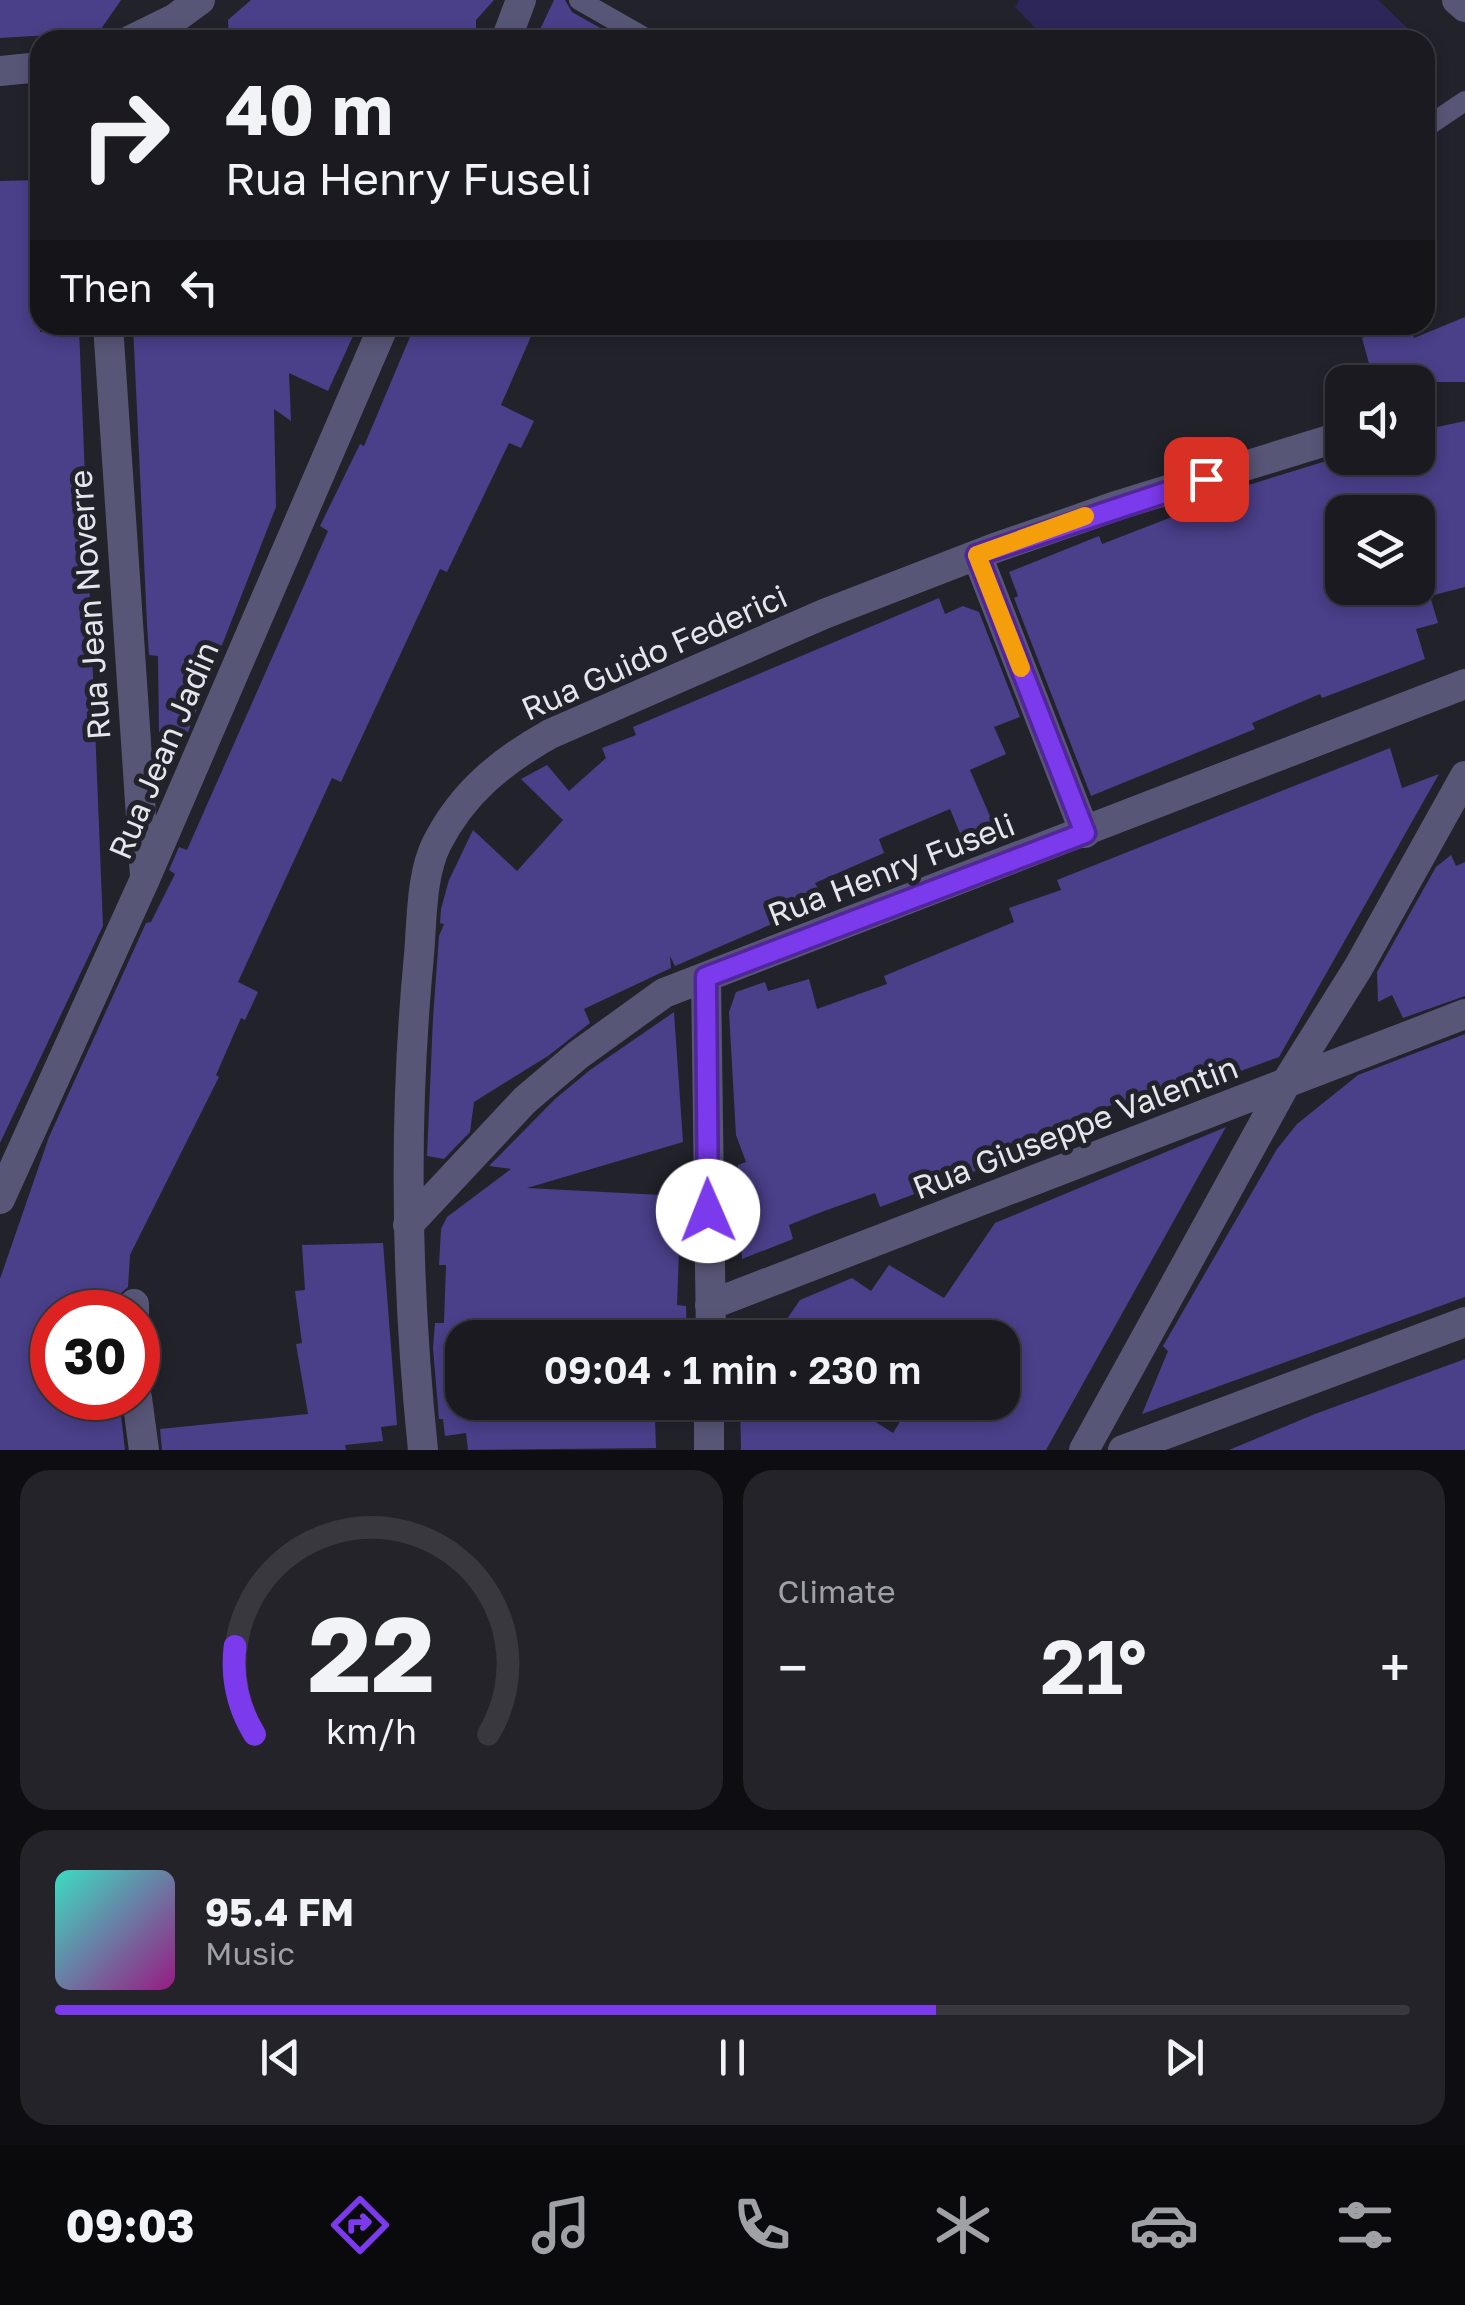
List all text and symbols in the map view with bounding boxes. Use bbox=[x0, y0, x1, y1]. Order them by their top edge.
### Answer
text: 40 m bbox=[225, 66, 393, 150]
icon: right bbox=[60, 70, 190, 200]
text: Rua Henry Fuseli bbox=[225, 151, 592, 205]
icon: left bbox=[172, 260, 227, 315]
text: Then bbox=[60, 265, 152, 310]
map controls bbox=[1325, 365, 1435, 605]
button: sound bbox=[1325, 365, 1435, 475]
pin bbox=[1164, 437, 1249, 522]
icon: arrive bbox=[1179, 452, 1234, 507]
street label: Rua Jean Noverre bbox=[61, 469, 117, 741]
button: layers bbox=[1325, 495, 1435, 605]
street label: Rua Guido Federici bbox=[515, 576, 793, 728]
street label: Rua Jean Jadin bbox=[100, 636, 226, 864]
street label: Rua Henry Fuseli bbox=[762, 804, 1020, 934]
street label: Rua Giuseppe Valentin bbox=[907, 1047, 1243, 1207]
position arrow bbox=[656, 1159, 760, 1263]
speed limit sign: 30 bbox=[30, 1290, 160, 1420]
text: 09:04 · 1 min · 230 m bbox=[544, 1347, 921, 1392]
text: Climate bbox=[778, 1572, 896, 1610]
text: 22 bbox=[308, 1590, 435, 1715]
text: 21° bbox=[1040, 1620, 1147, 1711]
text: − bbox=[778, 1634, 808, 1700]
text: + bbox=[1380, 1634, 1410, 1700]
text: km/h bbox=[326, 1709, 417, 1752]
text: 95.4 FM bbox=[205, 1889, 354, 1934]
text: Music bbox=[205, 1934, 295, 1972]
icon: previous bbox=[253, 2030, 308, 2085]
icon: pause bbox=[705, 2030, 760, 2085]
icon: next bbox=[1157, 2030, 1212, 2085]
icon: directions bbox=[325, 2190, 395, 2260]
icon: music bbox=[526, 2190, 596, 2260]
icon: phone bbox=[727, 2190, 797, 2260]
icon: climate bbox=[928, 2190, 998, 2260]
icon: car bbox=[1129, 2190, 1199, 2260]
icon: filters bbox=[1330, 2190, 1400, 2260]
text: 09:03 bbox=[65, 2198, 194, 2252]

